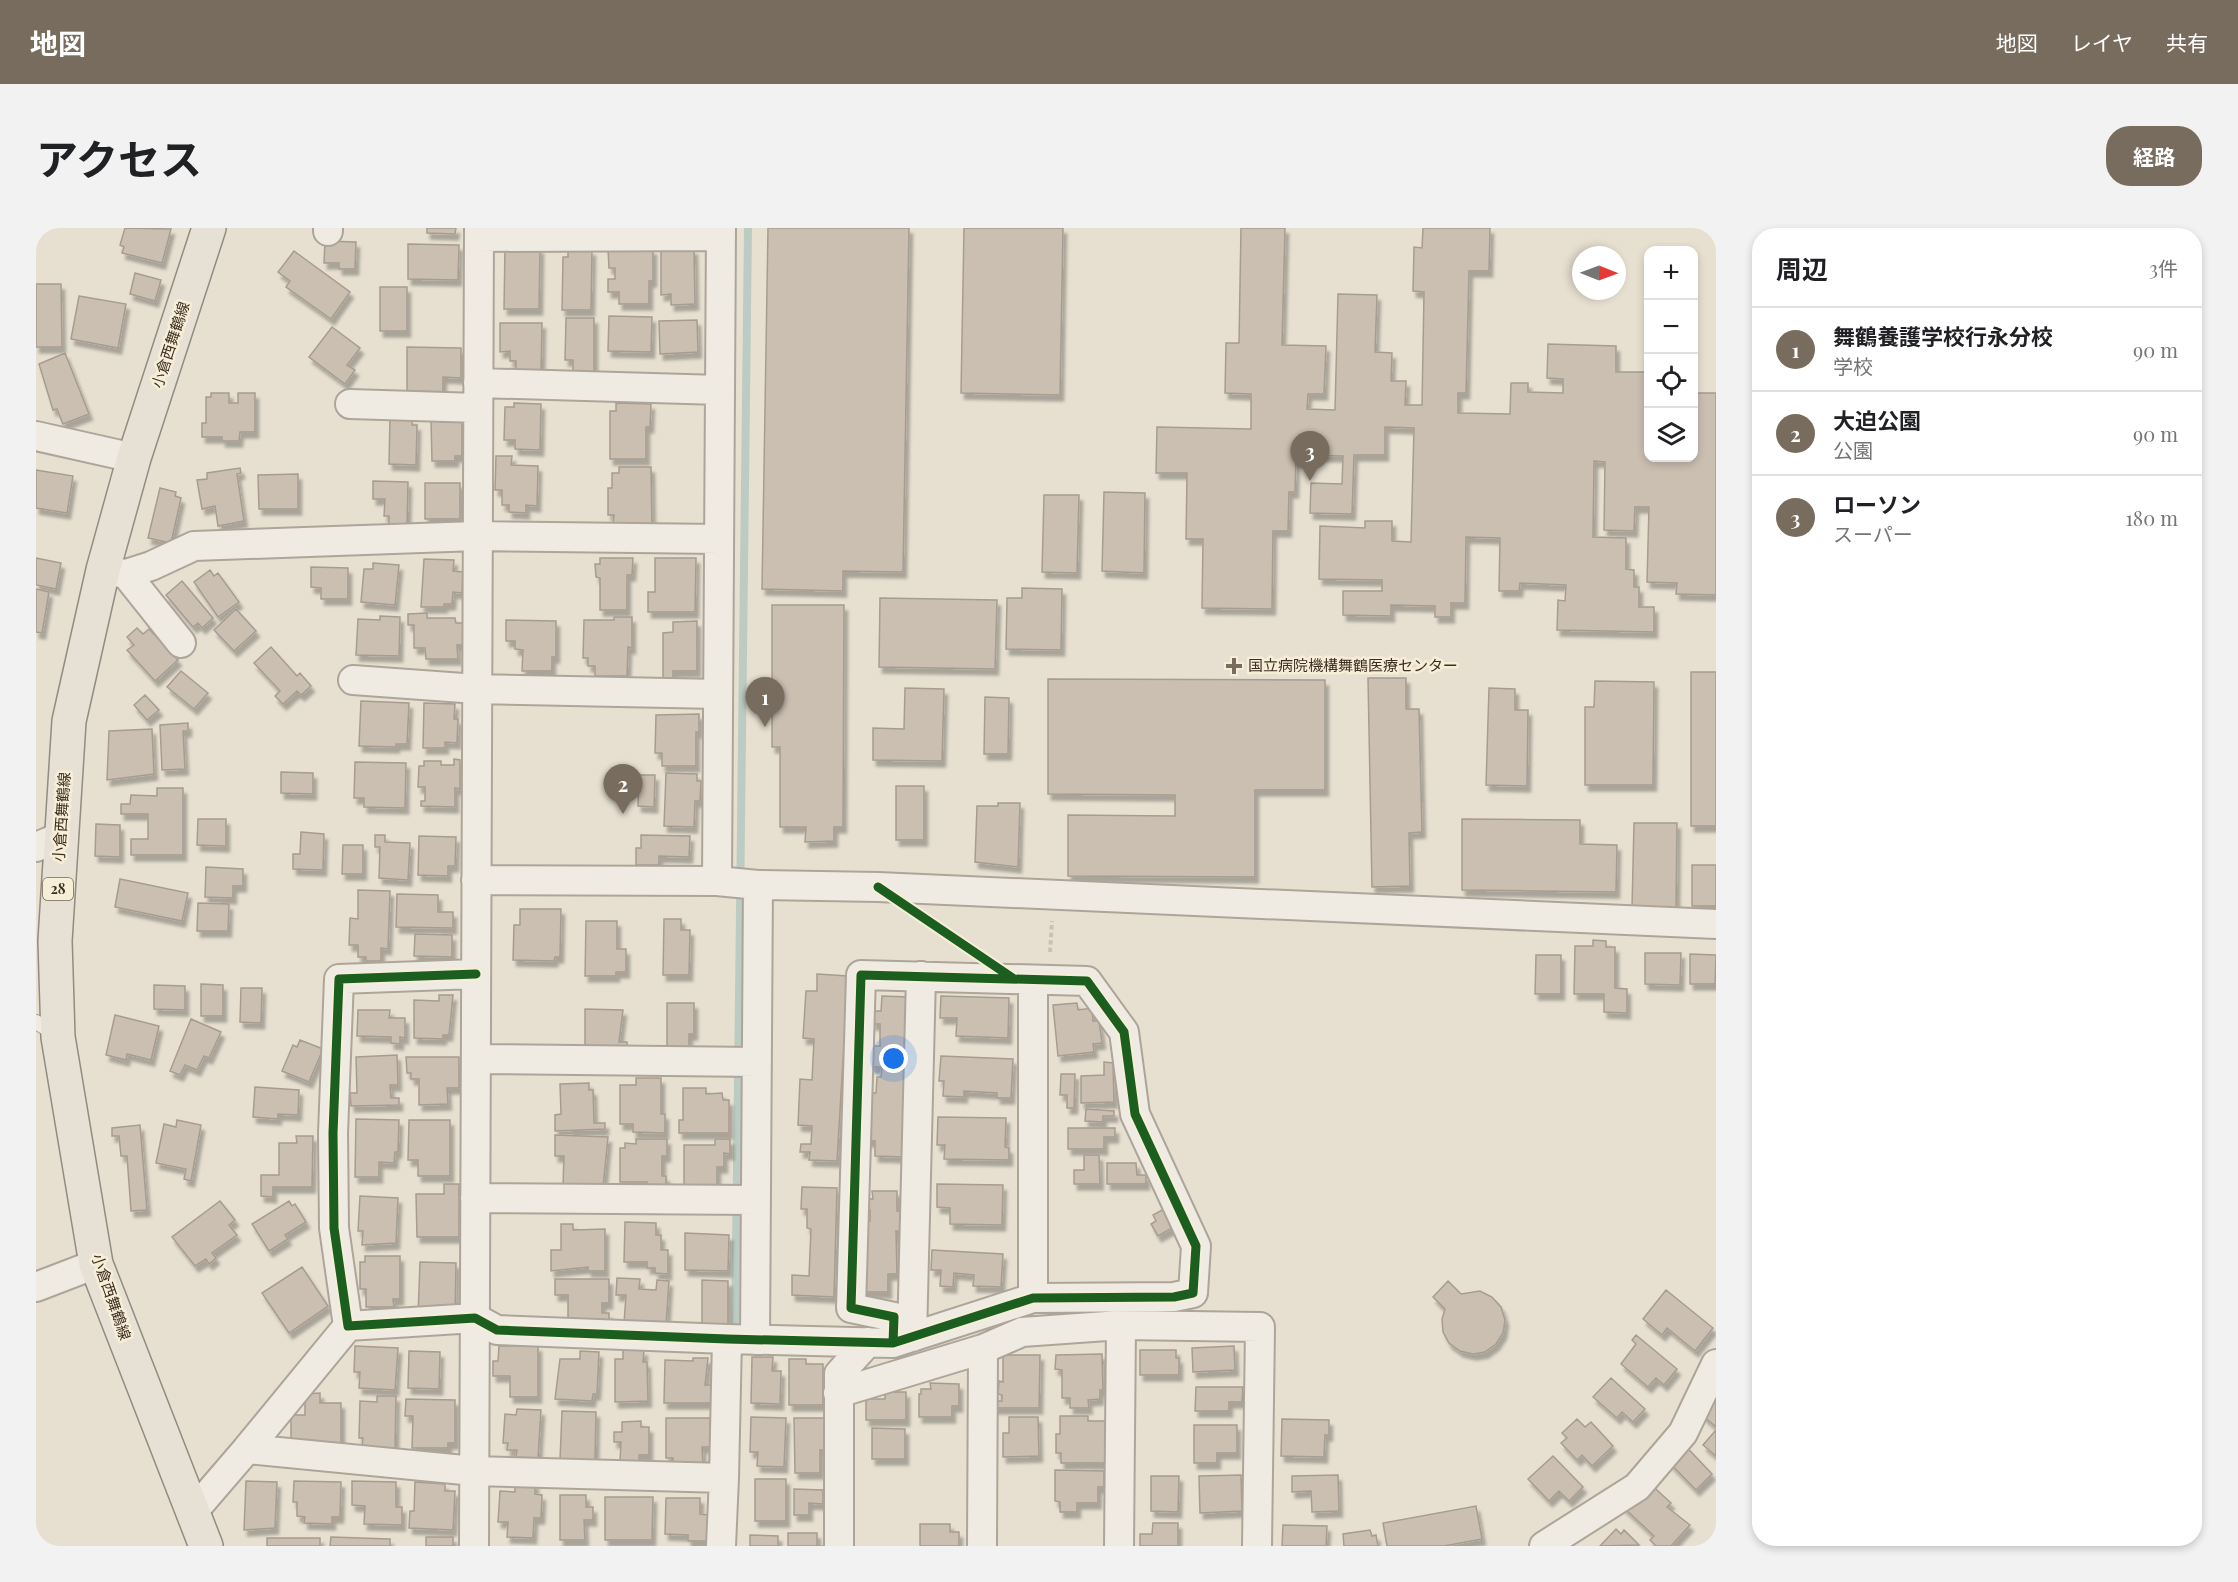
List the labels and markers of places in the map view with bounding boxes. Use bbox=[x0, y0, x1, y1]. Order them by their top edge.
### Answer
pin: 3 bbox=[1290, 432, 1330, 481]
place label: 国立病院機構舞鶴医療センター bbox=[1248, 655, 1458, 675]
marker: 国立病院機構舞鶴医療センター bbox=[1225, 657, 1243, 675]
pin: 1 bbox=[746, 678, 784, 727]
pin: 2 bbox=[604, 764, 642, 814]

